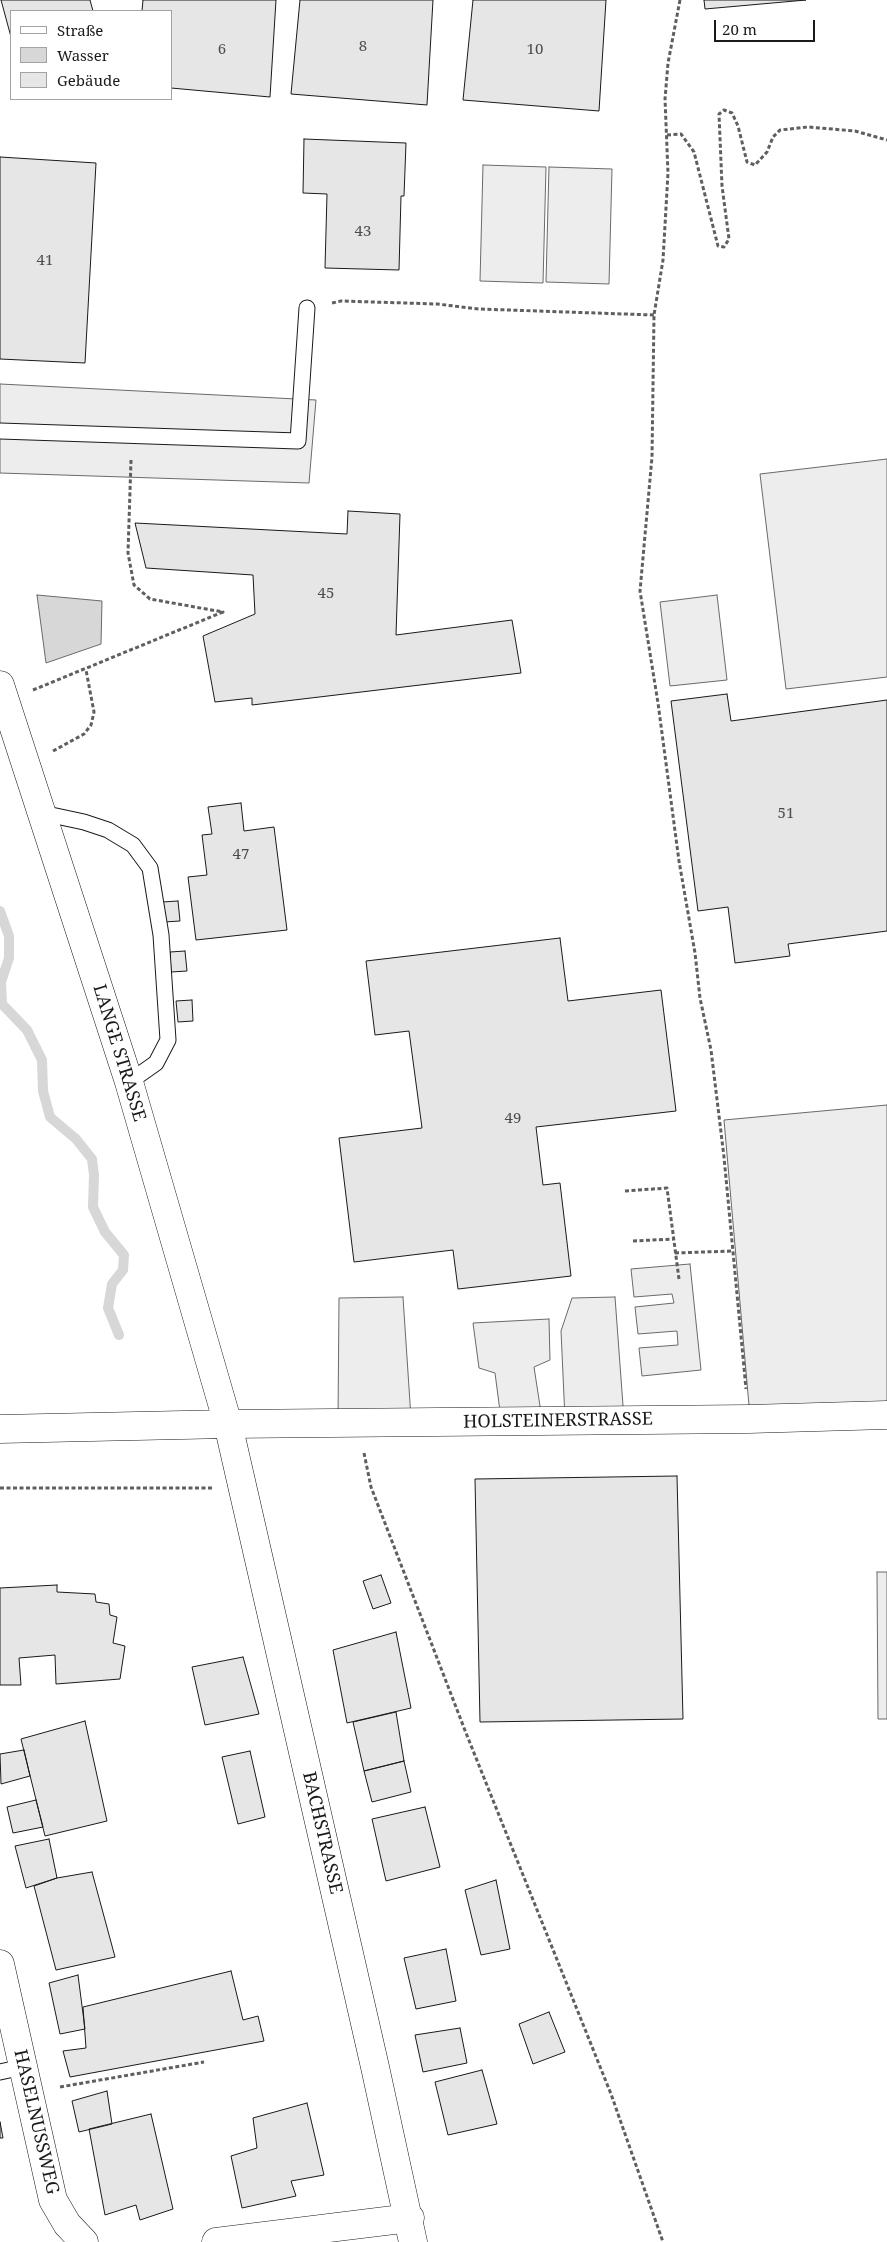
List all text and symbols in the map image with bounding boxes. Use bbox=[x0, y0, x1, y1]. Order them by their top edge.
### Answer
legend bbox=[10, 10, 172, 100]
scale bar bbox=[717, 10, 818, 42]
text: 20 m bbox=[722, 19, 757, 39]
text: Straße bbox=[57, 20, 103, 40]
house number: 8 bbox=[359, 38, 367, 56]
house number: 6 bbox=[218, 41, 226, 59]
house number: 10 bbox=[527, 41, 543, 59]
text: Wasser bbox=[57, 45, 109, 65]
text: Gebäude bbox=[57, 70, 120, 90]
house number: 43 bbox=[355, 223, 371, 241]
house number: 41 bbox=[37, 252, 53, 270]
house number: 45 bbox=[318, 585, 334, 603]
house number: 51 bbox=[778, 805, 794, 823]
house number: 47 bbox=[233, 846, 249, 864]
street label: LANGE STRASSE bbox=[88, 982, 150, 1124]
house number: 49 bbox=[505, 1110, 521, 1128]
street label: HOLSTEINERSTRASSE bbox=[463, 1409, 653, 1433]
street label: BACHSTRASSE bbox=[297, 1770, 347, 1896]
street label: HASELNUSSWEG bbox=[9, 2047, 63, 2197]

